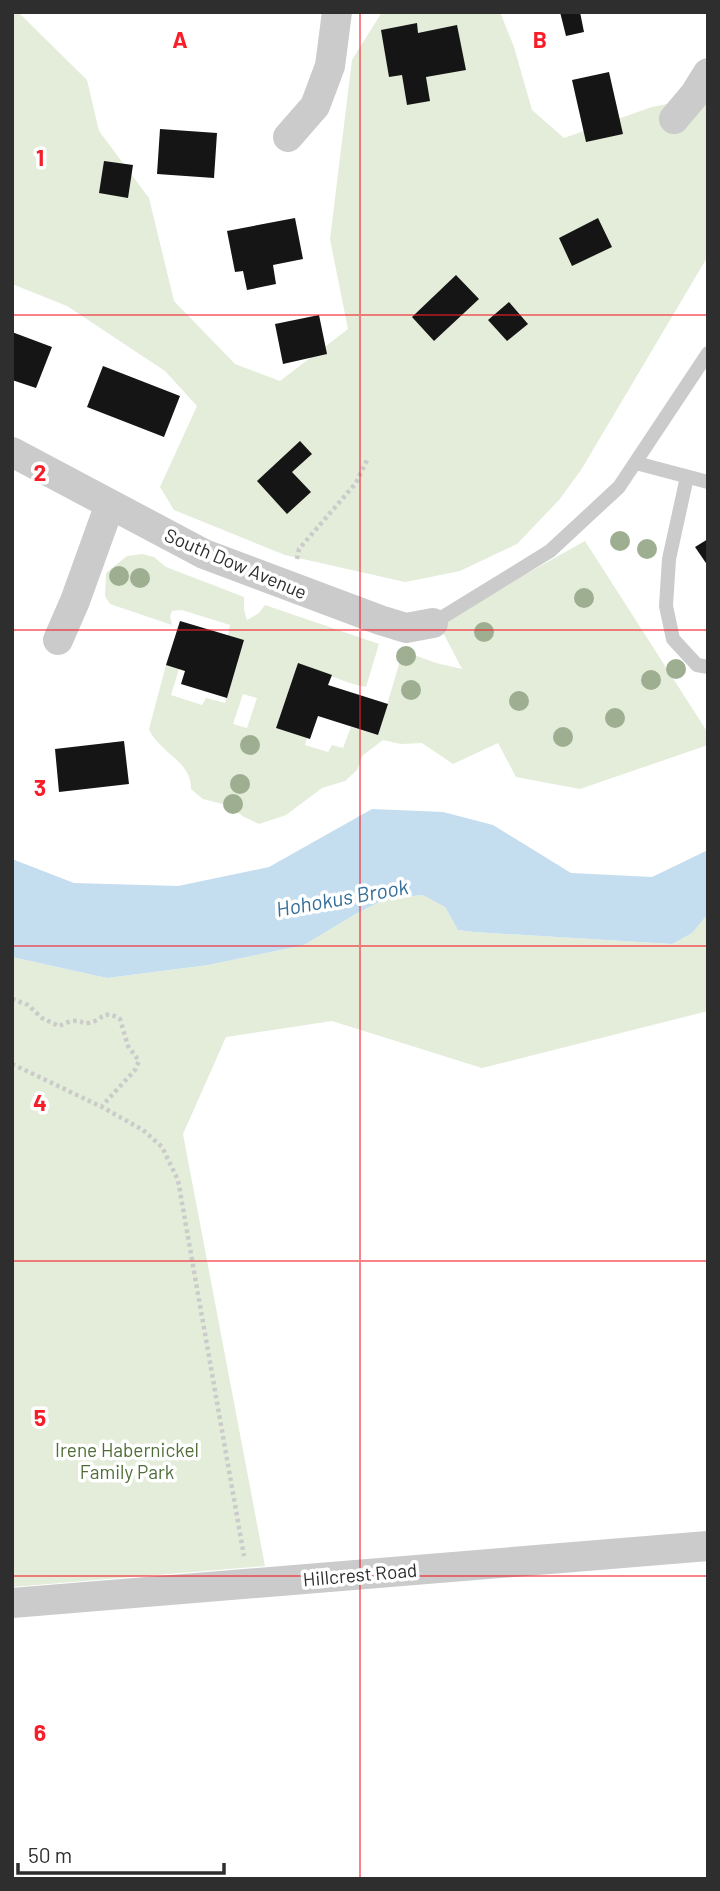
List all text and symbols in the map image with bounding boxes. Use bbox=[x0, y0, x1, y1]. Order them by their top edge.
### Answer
text: A bbox=[172, 25, 188, 53]
text: B bbox=[533, 25, 547, 53]
text: 1 bbox=[36, 143, 44, 171]
text: 2 bbox=[34, 458, 46, 486]
street label: South Dow Avenue bbox=[161, 523, 311, 603]
text: 3 bbox=[34, 773, 46, 801]
water label: Hohokus Brook bbox=[274, 873, 411, 921]
text: 4 bbox=[33, 1088, 47, 1116]
text: 5 bbox=[34, 1403, 46, 1431]
park label: Irene Habernickel Family Park bbox=[55, 1438, 199, 1483]
street label: Hillcrest Road bbox=[302, 1558, 418, 1590]
text: 6 bbox=[34, 1718, 46, 1746]
scale bar bbox=[18, 1832, 224, 1876]
text: 50 m bbox=[28, 1842, 72, 1867]

